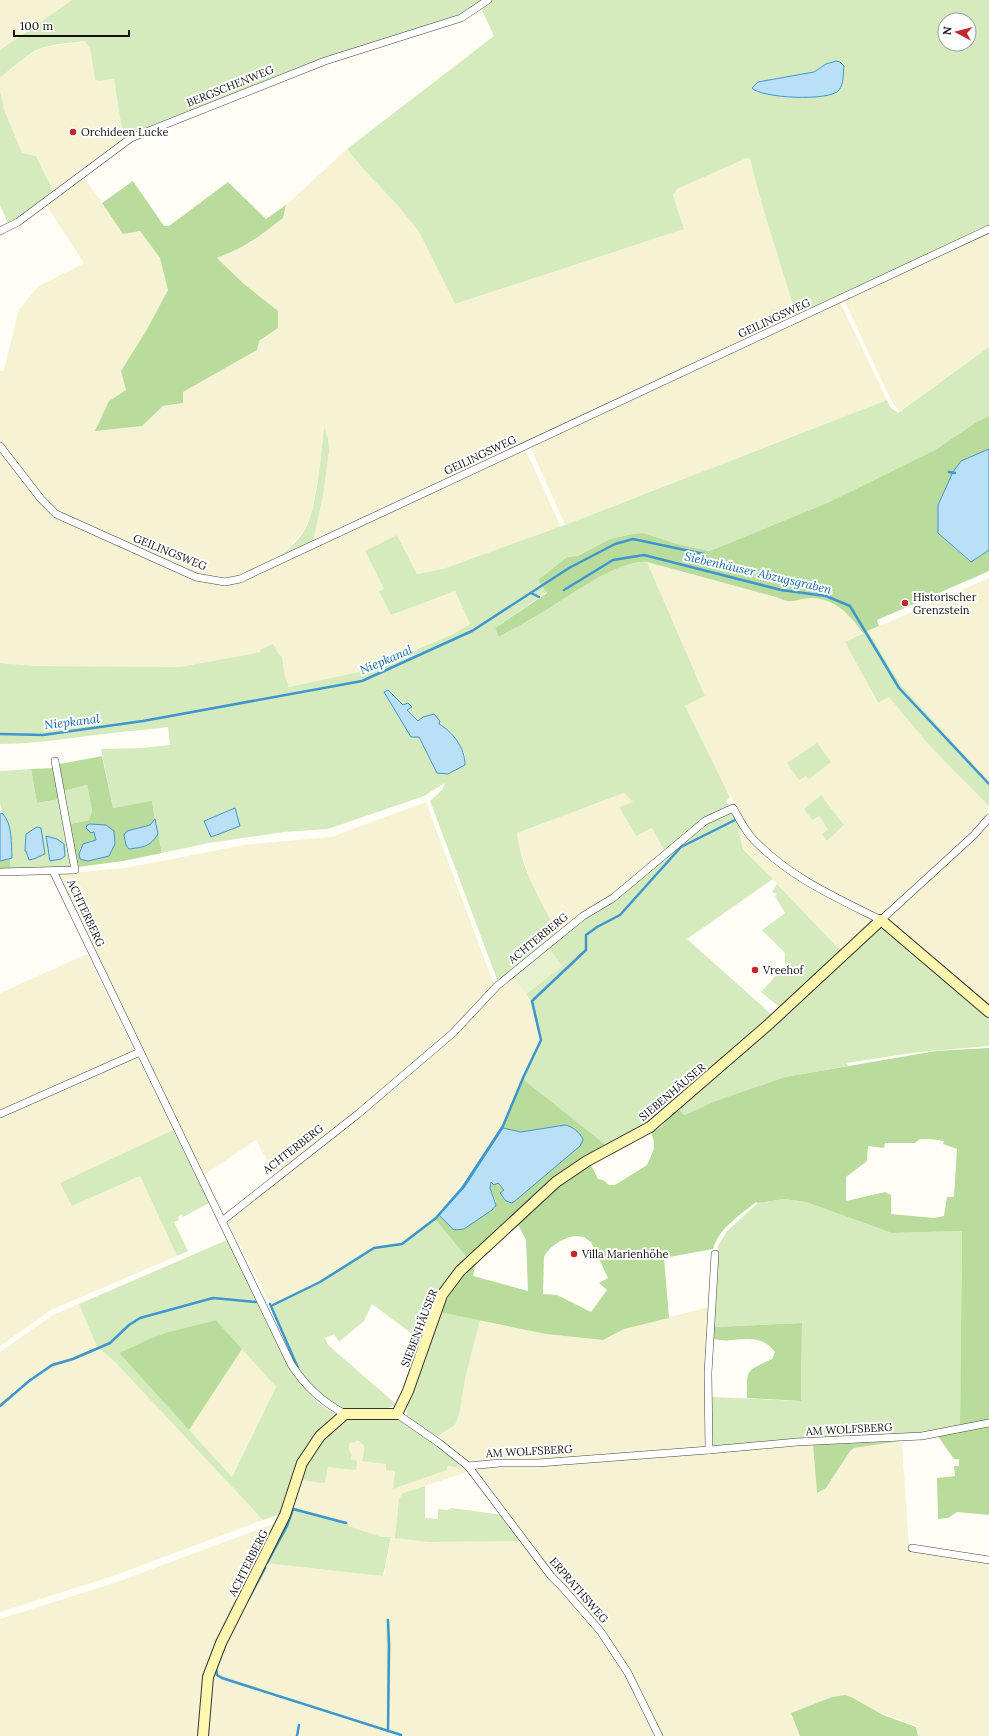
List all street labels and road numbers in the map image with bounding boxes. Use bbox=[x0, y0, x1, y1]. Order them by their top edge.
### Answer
street label: BERGSCHENWEG bbox=[184, 62, 276, 110]
street label: GEILINGSWEG bbox=[736, 295, 813, 341]
street label: GEILINGSWEG bbox=[442, 432, 519, 478]
street label: GEILINGSWEG bbox=[131, 531, 209, 573]
street label: ACHTERBERG bbox=[64, 876, 108, 949]
street label: ACHTERBERG bbox=[505, 909, 571, 967]
street label: SIEBENHÄUSER bbox=[636, 1060, 708, 1124]
street label: ACHTERBERG bbox=[259, 1121, 326, 1178]
street label: SIEBENHÄUSER bbox=[398, 1287, 440, 1369]
street label: AM WOLFSBERG bbox=[804, 1420, 893, 1438]
street label: AM WOLFSBERG bbox=[484, 1442, 573, 1460]
street label: ACHTERBERG bbox=[225, 1527, 271, 1599]
street label: ERPRATHSWEG bbox=[547, 1554, 612, 1626]

